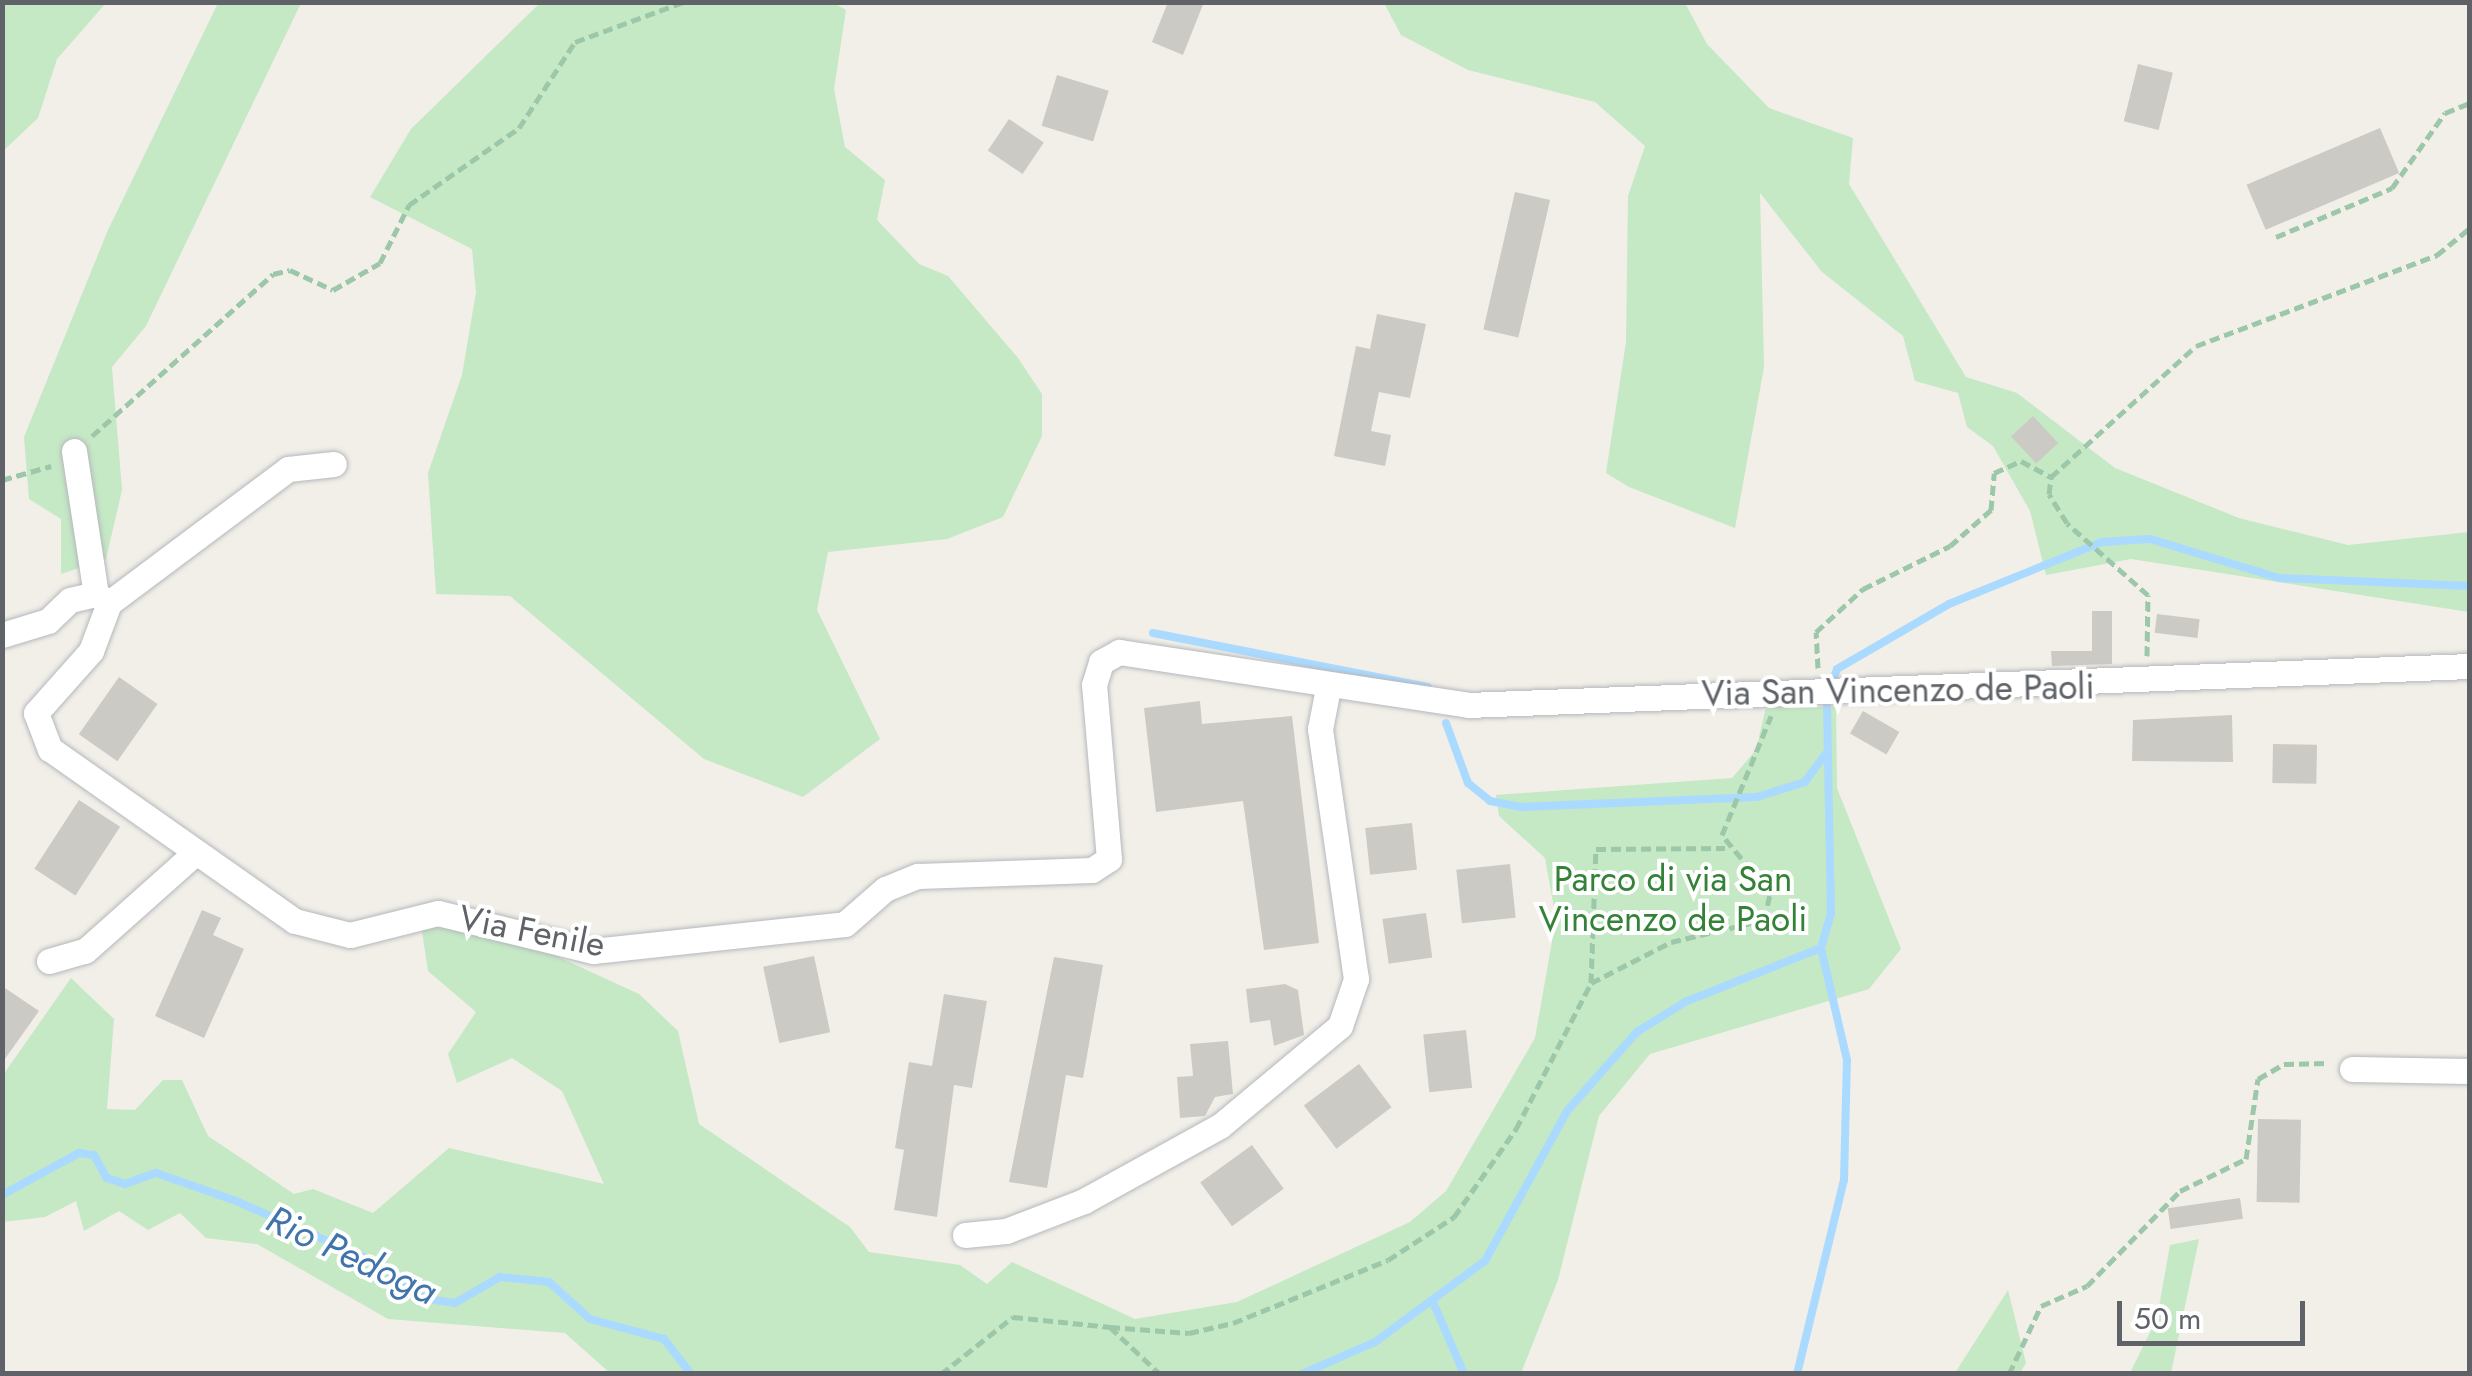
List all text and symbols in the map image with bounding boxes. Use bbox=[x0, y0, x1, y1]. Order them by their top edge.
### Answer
street label: Via San Vincenzo de Paoli bbox=[1701, 666, 2095, 714]
park label: Parco di via San Vincenzo de Paoli bbox=[1539, 858, 1807, 940]
street label: Via Fenile bbox=[456, 896, 608, 966]
water label: Rio Pedoga bbox=[259, 1196, 445, 1314]
scale bar bbox=[2122, 1281, 2310, 1343]
text: 50 m bbox=[2134, 1297, 2201, 1340]

